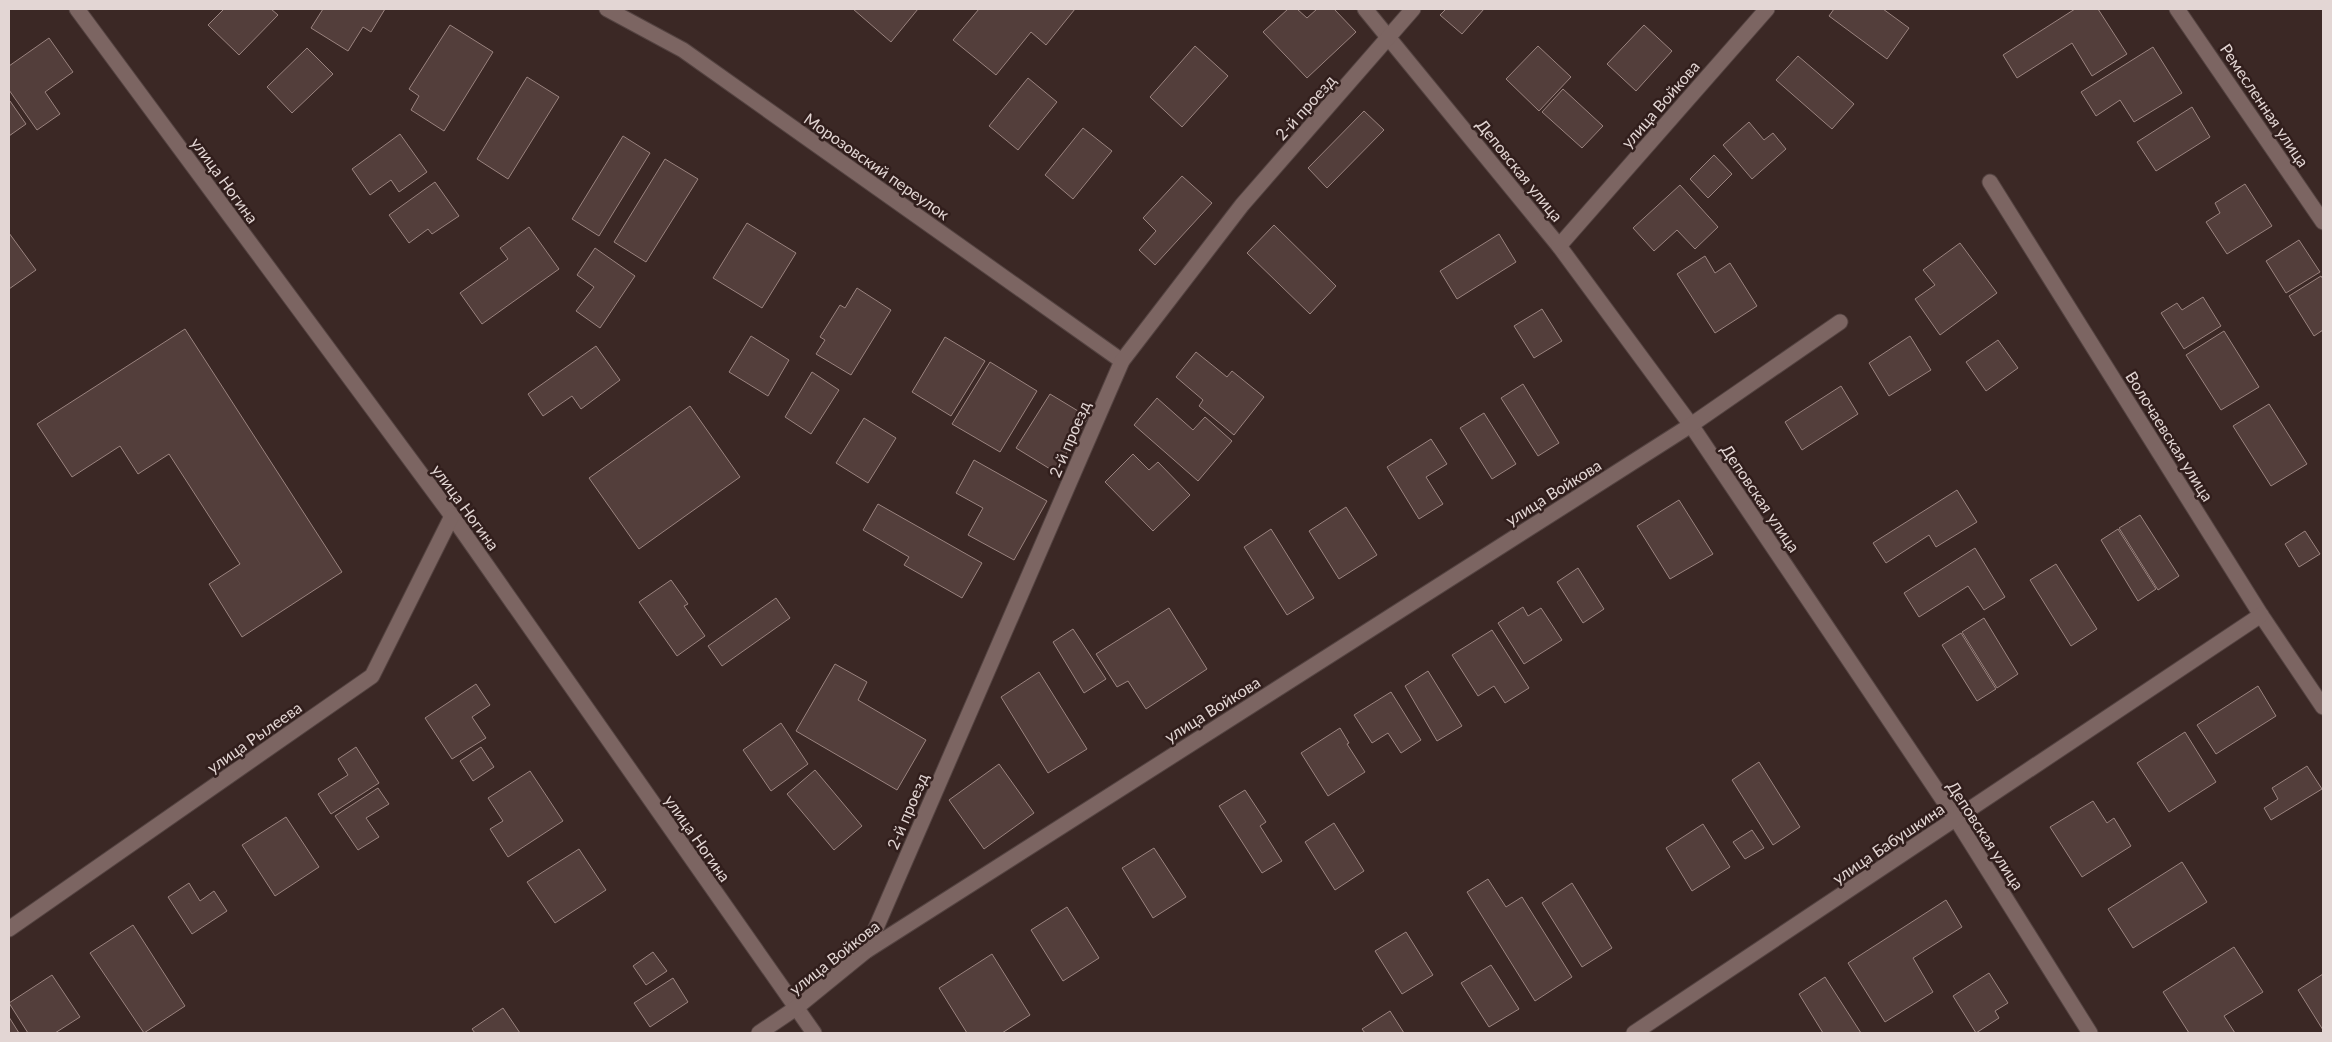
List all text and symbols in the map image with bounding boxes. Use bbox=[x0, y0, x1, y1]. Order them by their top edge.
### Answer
street label: Ремесленная улица bbox=[2217, 40, 2313, 170]
street label: улица Войкова bbox=[1617, 57, 1703, 151]
street label: 2-й проезд bbox=[1271, 70, 1339, 143]
street label: Морозовский переулок bbox=[801, 109, 954, 224]
street label: Деповская улица bbox=[1473, 115, 1567, 225]
street label: улица Ногина bbox=[187, 133, 263, 227]
street label: Волочаевская улица bbox=[2122, 368, 2218, 504]
street label: 2-й проезд bbox=[1044, 398, 1094, 480]
street label: Деповская улица bbox=[1718, 440, 1804, 556]
street label: улица Войкова bbox=[1502, 455, 1604, 529]
street label: улица Ногина bbox=[428, 460, 504, 554]
street label: улица Войкова bbox=[1161, 672, 1263, 746]
street label: улица Рылеева bbox=[203, 697, 305, 777]
street label: 2-й проезд bbox=[882, 770, 932, 852]
street label: Деповская улица bbox=[1944, 777, 2028, 893]
street label: улица Ногина bbox=[661, 791, 735, 885]
street label: улица Бабушкина bbox=[1829, 799, 1947, 887]
street label: улица Войкова bbox=[785, 916, 883, 998]

